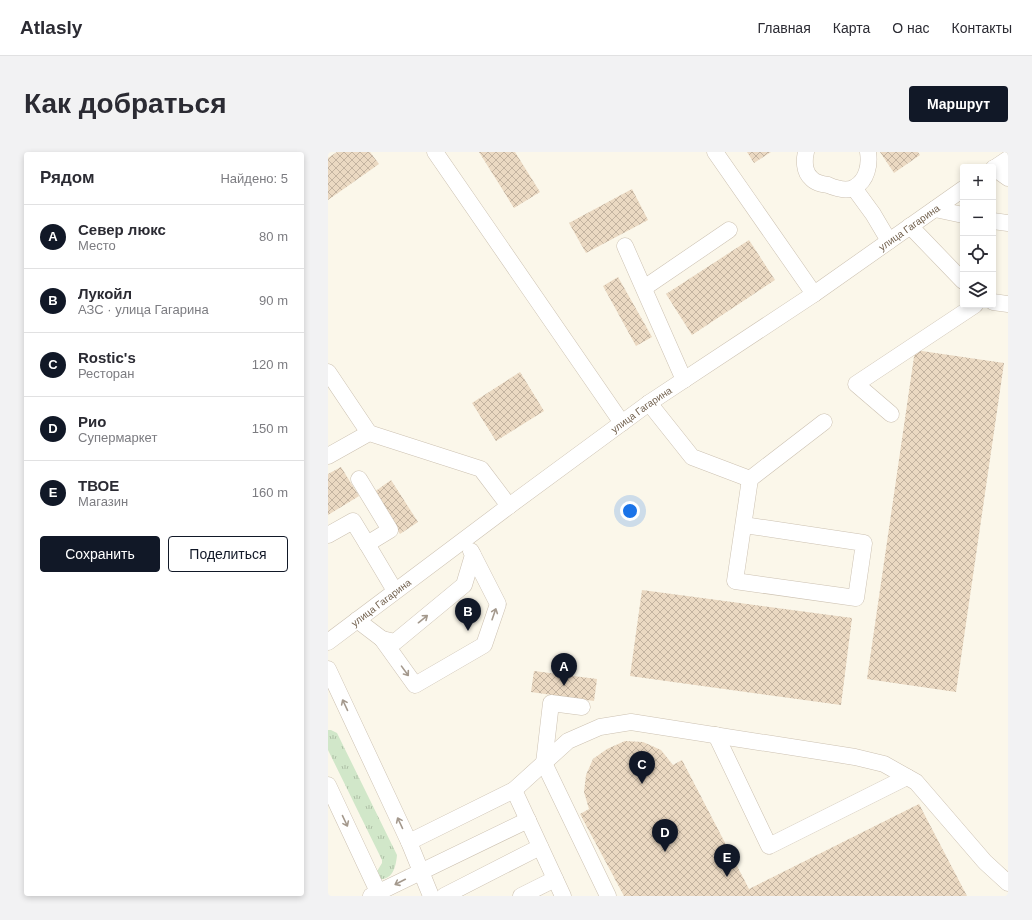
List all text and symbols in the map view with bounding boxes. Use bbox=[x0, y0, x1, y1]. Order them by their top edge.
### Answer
text: Atlasly bbox=[20, 17, 82, 38]
text: Главная bbox=[757, 20, 811, 36]
text: Карта bbox=[833, 20, 870, 36]
text: О нас bbox=[892, 20, 930, 36]
text: Контакты bbox=[952, 20, 1012, 36]
button: Маршрут bbox=[909, 86, 1008, 122]
text: Как добраться bbox=[24, 88, 226, 119]
map controls bbox=[960, 164, 996, 308]
button: + bbox=[960, 164, 996, 200]
text: Рядом bbox=[40, 168, 95, 187]
text: Найдено: 5 bbox=[220, 171, 288, 186]
button: − bbox=[960, 200, 996, 236]
street label: улица Гагарина bbox=[877, 202, 942, 253]
text: Север люкс bbox=[78, 221, 166, 238]
text: A bbox=[48, 229, 58, 244]
text: 80 m bbox=[259, 229, 288, 244]
button: locate bbox=[960, 236, 996, 272]
text: Место bbox=[78, 238, 116, 253]
button: layers bbox=[960, 272, 996, 308]
text: Лукойл bbox=[78, 285, 132, 302]
text: B bbox=[48, 293, 58, 308]
text: 90 m bbox=[259, 293, 288, 308]
text: АЗС · улица Гагарина bbox=[78, 302, 209, 317]
text: Rostic's bbox=[78, 349, 136, 366]
text: C bbox=[48, 357, 58, 372]
text: 120 m bbox=[252, 357, 288, 372]
text: Ресторан bbox=[78, 366, 135, 381]
street label: улица Гагарина bbox=[609, 384, 674, 435]
text: Рио bbox=[78, 413, 106, 430]
text: D bbox=[48, 421, 58, 436]
text: 150 m bbox=[252, 421, 288, 436]
text: Супермаркет bbox=[78, 430, 157, 445]
text: ТВОЕ bbox=[78, 477, 119, 494]
text: E bbox=[49, 485, 57, 500]
text: 160 m bbox=[252, 485, 288, 500]
text: Магазин bbox=[78, 494, 128, 509]
your location bbox=[620, 501, 640, 521]
button: Сохранить bbox=[40, 536, 160, 572]
button: Поделиться bbox=[168, 536, 288, 572]
street label: улица Гагарина bbox=[349, 576, 413, 629]
pin: B bbox=[455, 598, 481, 631]
one-way arrow bbox=[491, 608, 499, 620]
one-way arrow bbox=[417, 615, 428, 623]
pin: A bbox=[551, 653, 577, 686]
one-way arrow bbox=[401, 665, 409, 676]
one-way arrow bbox=[341, 699, 348, 711]
pin: C bbox=[629, 751, 655, 784]
one-way arrow bbox=[341, 814, 349, 826]
one-way arrow bbox=[396, 817, 403, 829]
pin: D bbox=[652, 819, 678, 852]
pin: E bbox=[714, 844, 740, 877]
one-way arrow bbox=[394, 879, 406, 886]

